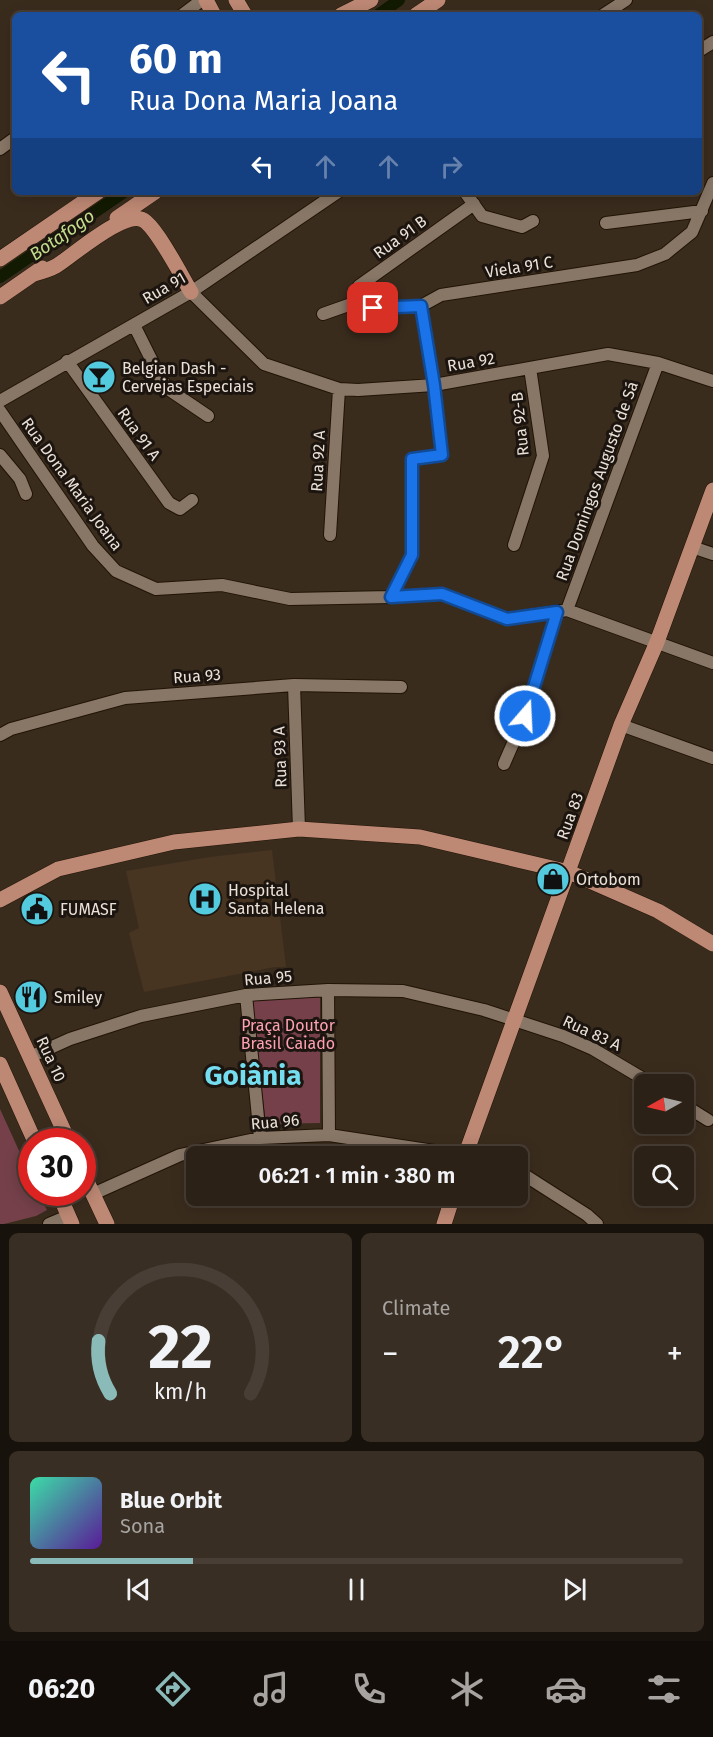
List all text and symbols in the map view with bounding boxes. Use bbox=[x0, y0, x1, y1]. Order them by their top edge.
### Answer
text: 60 m bbox=[129, 34, 223, 84]
icon: left bbox=[30, 36, 108, 114]
text: Rua Dona Maria Joana bbox=[129, 85, 398, 117]
icon: left bbox=[246, 150, 279, 183]
icon: ahead bbox=[309, 150, 342, 183]
icon: ahead bbox=[372, 150, 405, 183]
icon: right bbox=[435, 150, 468, 183]
water label: Botafogo bbox=[25, 205, 99, 265]
street label: Rua 91 B bbox=[370, 211, 430, 263]
street label: Viela 91 C bbox=[484, 252, 554, 282]
street label: Rua 91 bbox=[139, 268, 189, 308]
pin bbox=[347, 282, 398, 333]
icon: arrive bbox=[356, 291, 389, 324]
street label: Rua 92 bbox=[446, 348, 496, 376]
bar icon: Belgian Dash - Cervejas Especiais bbox=[81, 359, 117, 395]
place label: Belgian Dash - Cervejas Especiais bbox=[122, 359, 254, 396]
street label: Rua Domingos Augusto de Sá bbox=[552, 379, 642, 583]
street label: Rua 92-B bbox=[507, 391, 533, 457]
street label: Rua 91 A bbox=[114, 404, 165, 465]
street label: Rua Dona Maria Joana bbox=[17, 414, 127, 554]
street label: Rua 92 A bbox=[307, 429, 329, 492]
street label: Rua 93 bbox=[172, 665, 222, 687]
position arrow bbox=[493, 684, 557, 748]
street label: Rua 93 A bbox=[269, 725, 291, 788]
street label: Rua 83 bbox=[553, 790, 587, 842]
shop icon: Ortobom bbox=[535, 861, 571, 897]
place label: Ortobom bbox=[576, 870, 641, 889]
hospital icon: Hospital Santa Helena bbox=[187, 881, 223, 917]
place label: Hospital Santa Helena bbox=[228, 881, 324, 918]
public building icon: FUMASF bbox=[19, 891, 55, 927]
place label: FUMASF bbox=[60, 900, 117, 919]
street label: Rua 95 bbox=[243, 966, 293, 990]
restaurant icon: Smiley bbox=[13, 979, 49, 1015]
place label: Smiley bbox=[54, 988, 102, 1007]
street label: Rua 83 A bbox=[560, 1011, 625, 1055]
park label: Praça Doutor Brasil Caiado bbox=[241, 1016, 336, 1053]
street label: Rua 10 bbox=[32, 1033, 70, 1085]
district label: Goiânia bbox=[204, 1059, 302, 1092]
north arrow bbox=[634, 1074, 694, 1134]
map controls bbox=[634, 1074, 694, 1206]
street label: Rua 96 bbox=[250, 1110, 300, 1134]
speed limit sign: 30 bbox=[18, 1128, 96, 1206]
button: search bbox=[634, 1146, 694, 1206]
text: 06:21 · 1 min · 380 m bbox=[259, 1162, 455, 1189]
text: Climate bbox=[382, 1296, 450, 1320]
text: 22 bbox=[148, 1310, 213, 1385]
text: 22° bbox=[498, 1326, 567, 1380]
text: − bbox=[382, 1334, 399, 1374]
text: + bbox=[667, 1334, 683, 1374]
text: km/h bbox=[154, 1380, 207, 1406]
text: Blue Orbit bbox=[120, 1487, 222, 1514]
text: Sona bbox=[120, 1514, 165, 1538]
icon: previous bbox=[122, 1573, 155, 1606]
icon: pause bbox=[340, 1573, 373, 1606]
icon: next bbox=[558, 1573, 591, 1606]
icon: directions bbox=[152, 1668, 194, 1710]
icon: music bbox=[250, 1668, 292, 1710]
icon: phone bbox=[348, 1668, 390, 1710]
icon: climate bbox=[446, 1668, 488, 1710]
icon: car bbox=[545, 1668, 587, 1710]
icon: filters bbox=[643, 1668, 685, 1710]
text: 06:20 bbox=[28, 1673, 95, 1705]

